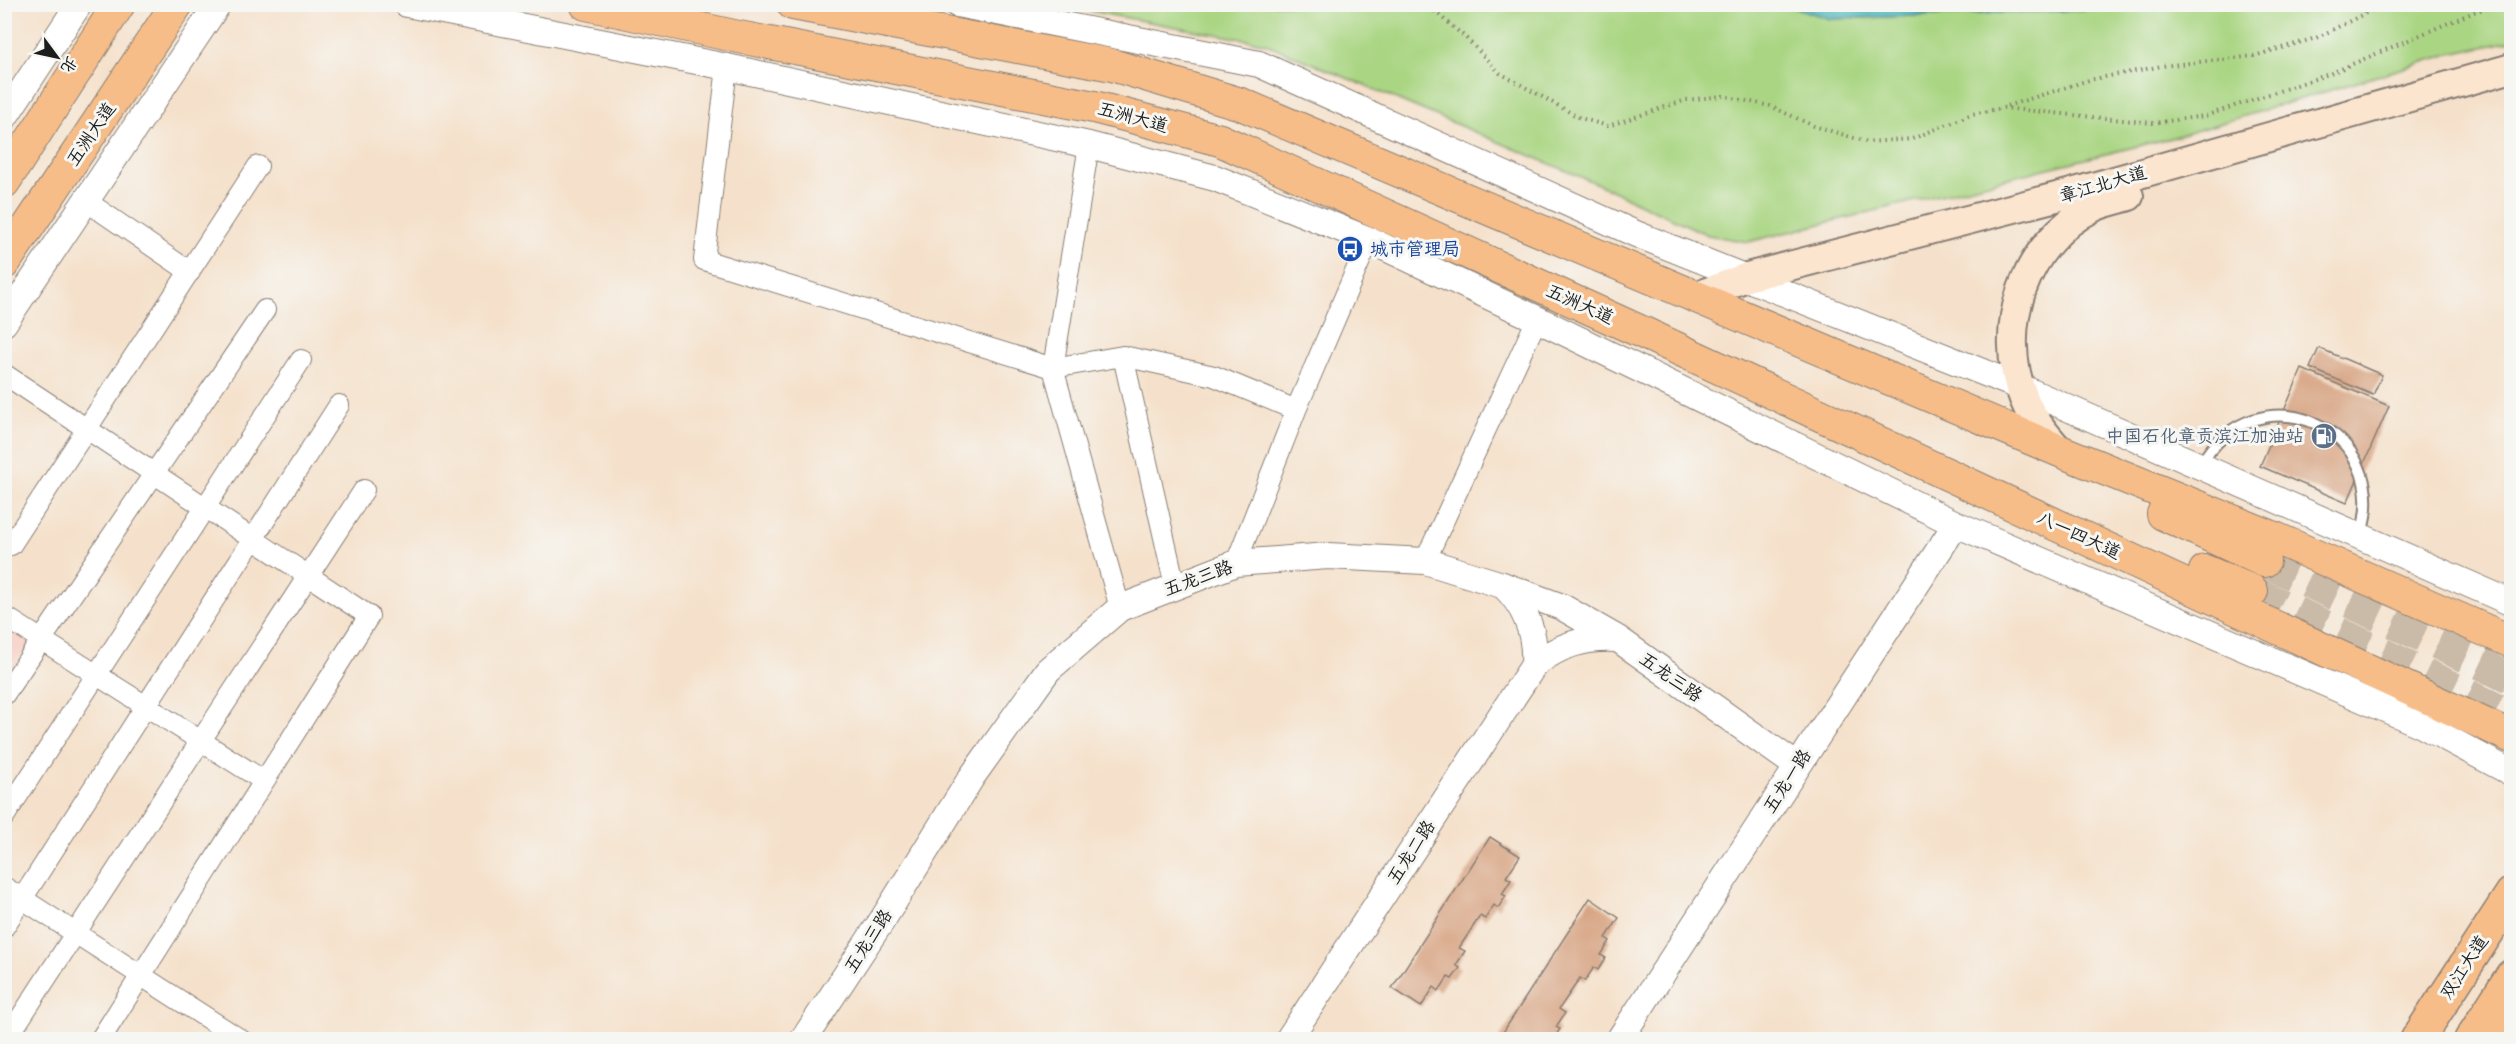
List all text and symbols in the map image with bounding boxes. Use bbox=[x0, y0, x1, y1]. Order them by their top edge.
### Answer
north arrow bbox=[27, 27, 87, 87]
text: 北 bbox=[56, 52, 82, 77]
street label: 五洲大道 bbox=[1095, 96, 1171, 138]
street label: 五洲大道 bbox=[61, 97, 121, 171]
street label: 章江北大道 bbox=[2056, 160, 2150, 208]
bus stop icon: 城市管理局 bbox=[1335, 234, 1365, 264]
place label: 城市管理局 bbox=[1370, 237, 1460, 261]
street label: 五洲大道 bbox=[1542, 278, 1618, 330]
fuel station icon: 中国石化章贡滨江加油站 bbox=[2309, 421, 2339, 451]
place label: 中国石化章贡滨江加油站 bbox=[2106, 424, 2304, 448]
street label: 八一四大道 bbox=[2033, 505, 2125, 565]
street label: 五龙三路 bbox=[1160, 554, 1236, 602]
street label: 五龙三路 bbox=[1635, 647, 1707, 707]
street label: 五龙一路 bbox=[1757, 744, 1817, 818]
street label: 五龙二路 bbox=[1381, 815, 1441, 889]
street label: 五龙三路 bbox=[838, 904, 898, 978]
street label: 双江大道 bbox=[2434, 930, 2494, 1004]

